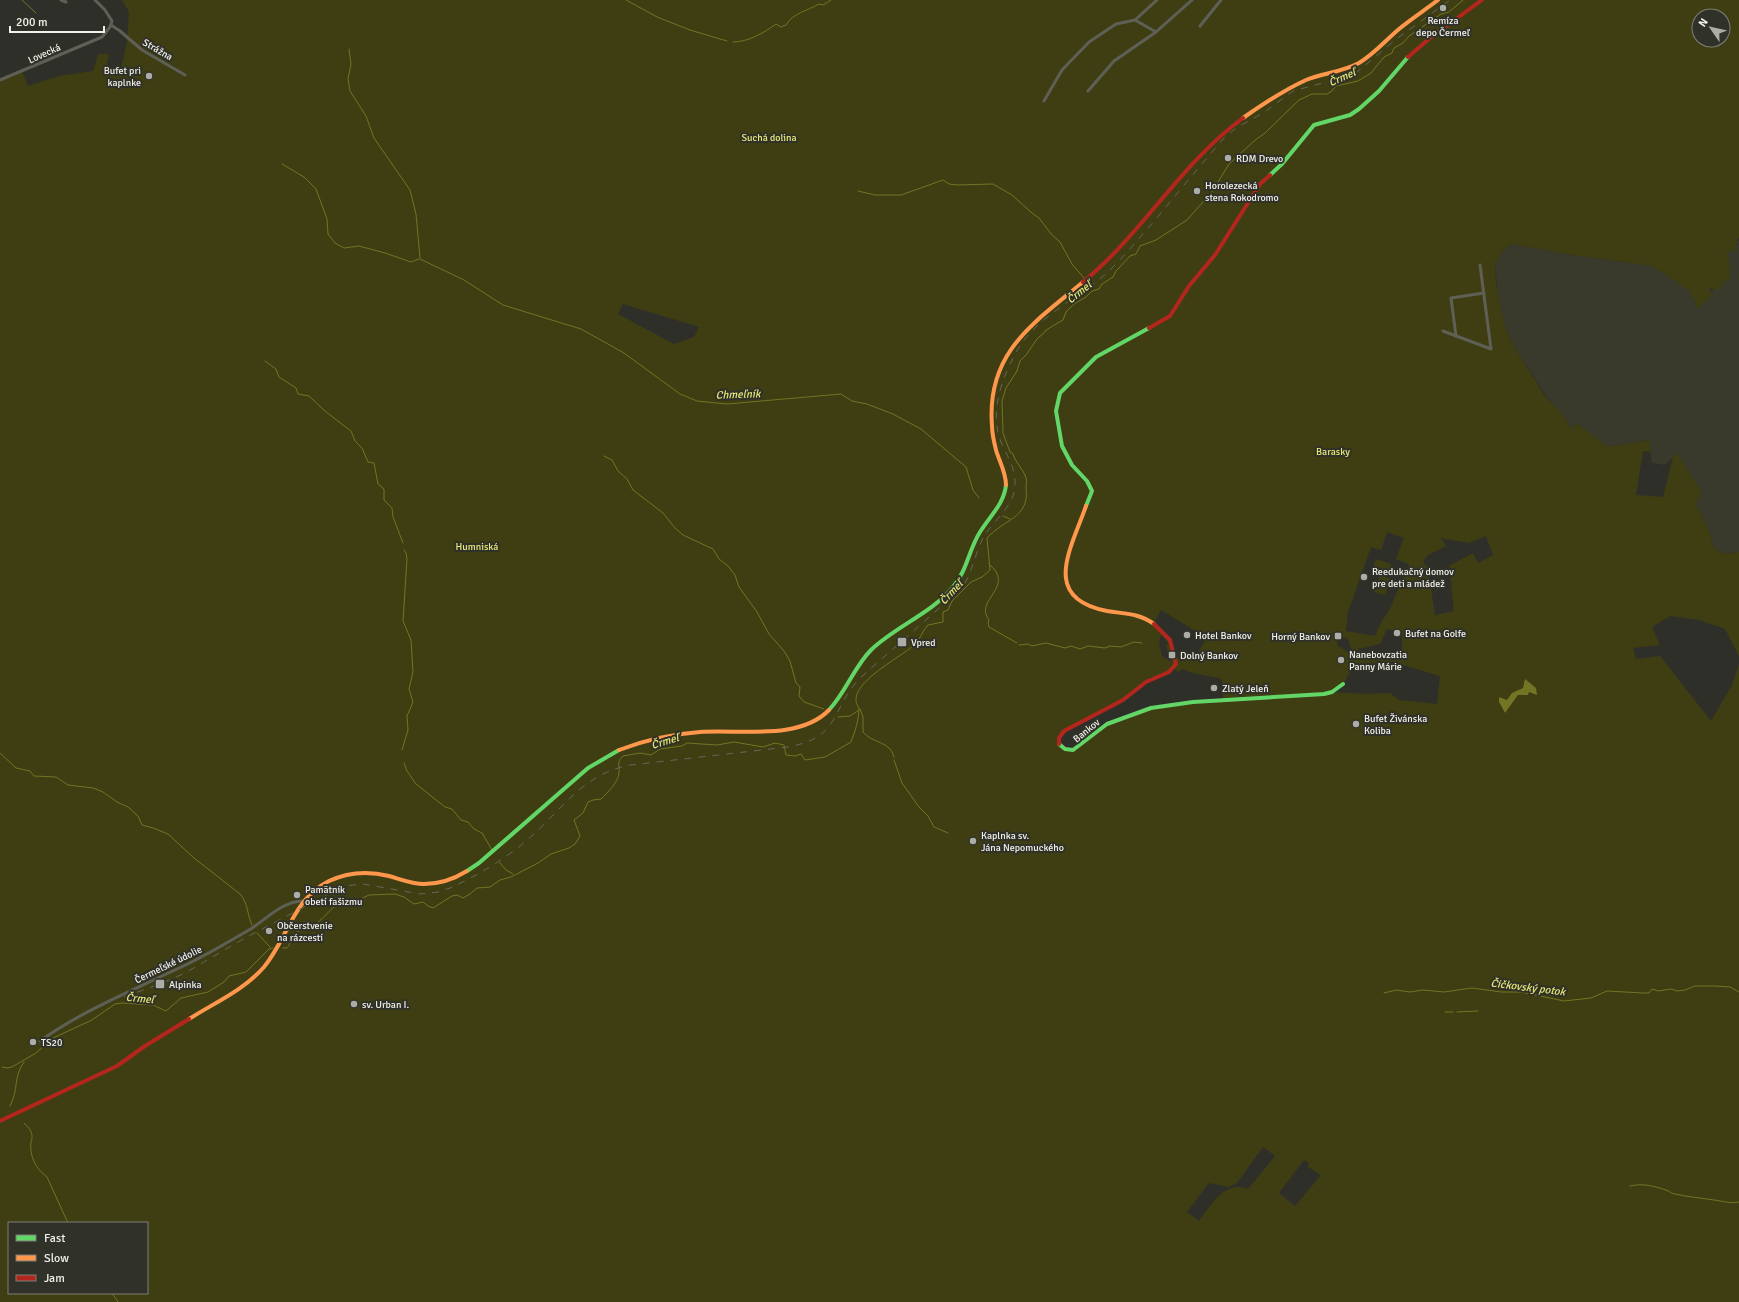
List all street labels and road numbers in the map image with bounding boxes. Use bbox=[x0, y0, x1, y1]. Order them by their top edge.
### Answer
street label: Strážna bbox=[140, 36, 175, 63]
street label: Lovecká bbox=[26, 41, 63, 66]
street label: Bankov bbox=[1071, 716, 1103, 745]
street label: Čermeľské údolie bbox=[132, 942, 204, 986]

